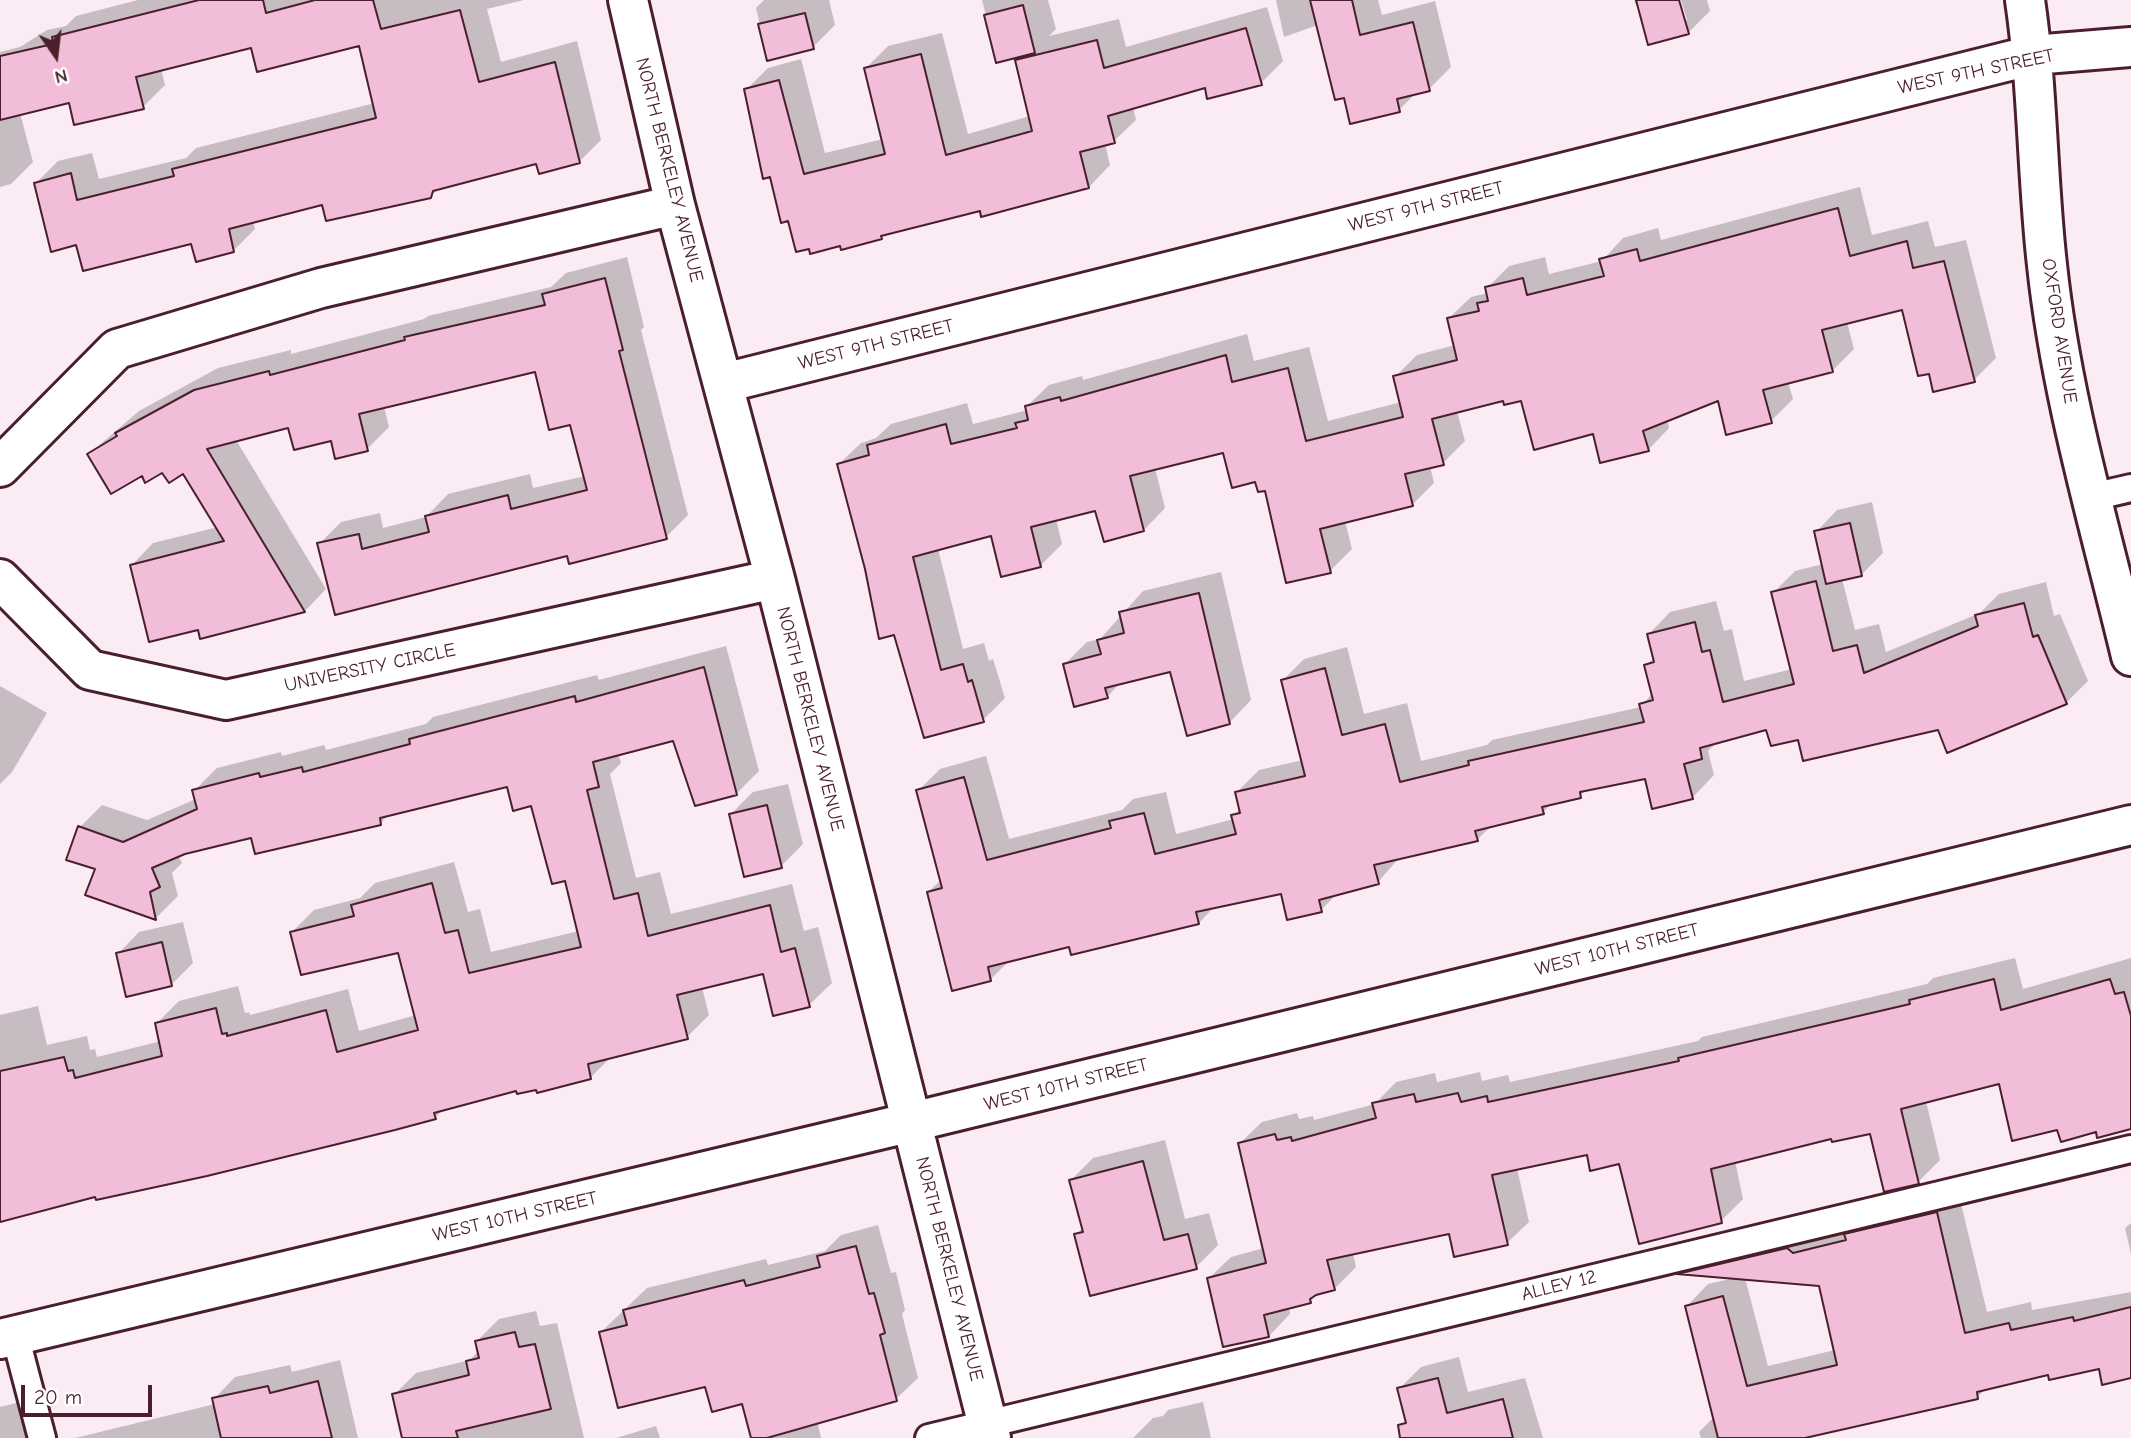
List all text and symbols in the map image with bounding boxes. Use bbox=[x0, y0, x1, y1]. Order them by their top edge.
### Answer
north arrow bbox=[21, 21, 91, 91]
street label: WEST 9TH STREET bbox=[1896, 44, 2056, 100]
street label: NORTH BERKELEY AVENUE bbox=[630, 56, 708, 284]
text: N bbox=[52, 64, 70, 89]
street label: WEST 9TH STREET bbox=[1346, 177, 1506, 237]
street label: OXFORD AVENUE bbox=[2036, 257, 2082, 405]
street label: WEST 9TH STREET bbox=[796, 315, 956, 375]
street label: NORTH BERKELEY AVENUE bbox=[771, 605, 849, 833]
street label: UNIVERSITY CIRCLE bbox=[282, 639, 458, 697]
street label: WEST 10TH STREET bbox=[1533, 919, 1701, 981]
street label: WEST 10TH STREET bbox=[982, 1054, 1150, 1116]
street label: NORTH BERKELEY AVENUE bbox=[910, 1155, 988, 1383]
street label: WEST 10TH STREET bbox=[430, 1187, 600, 1247]
street label: ALLEY 12 bbox=[1519, 1266, 1599, 1306]
scale bar bbox=[24, 1372, 156, 1416]
text: 20 m bbox=[34, 1385, 82, 1409]

